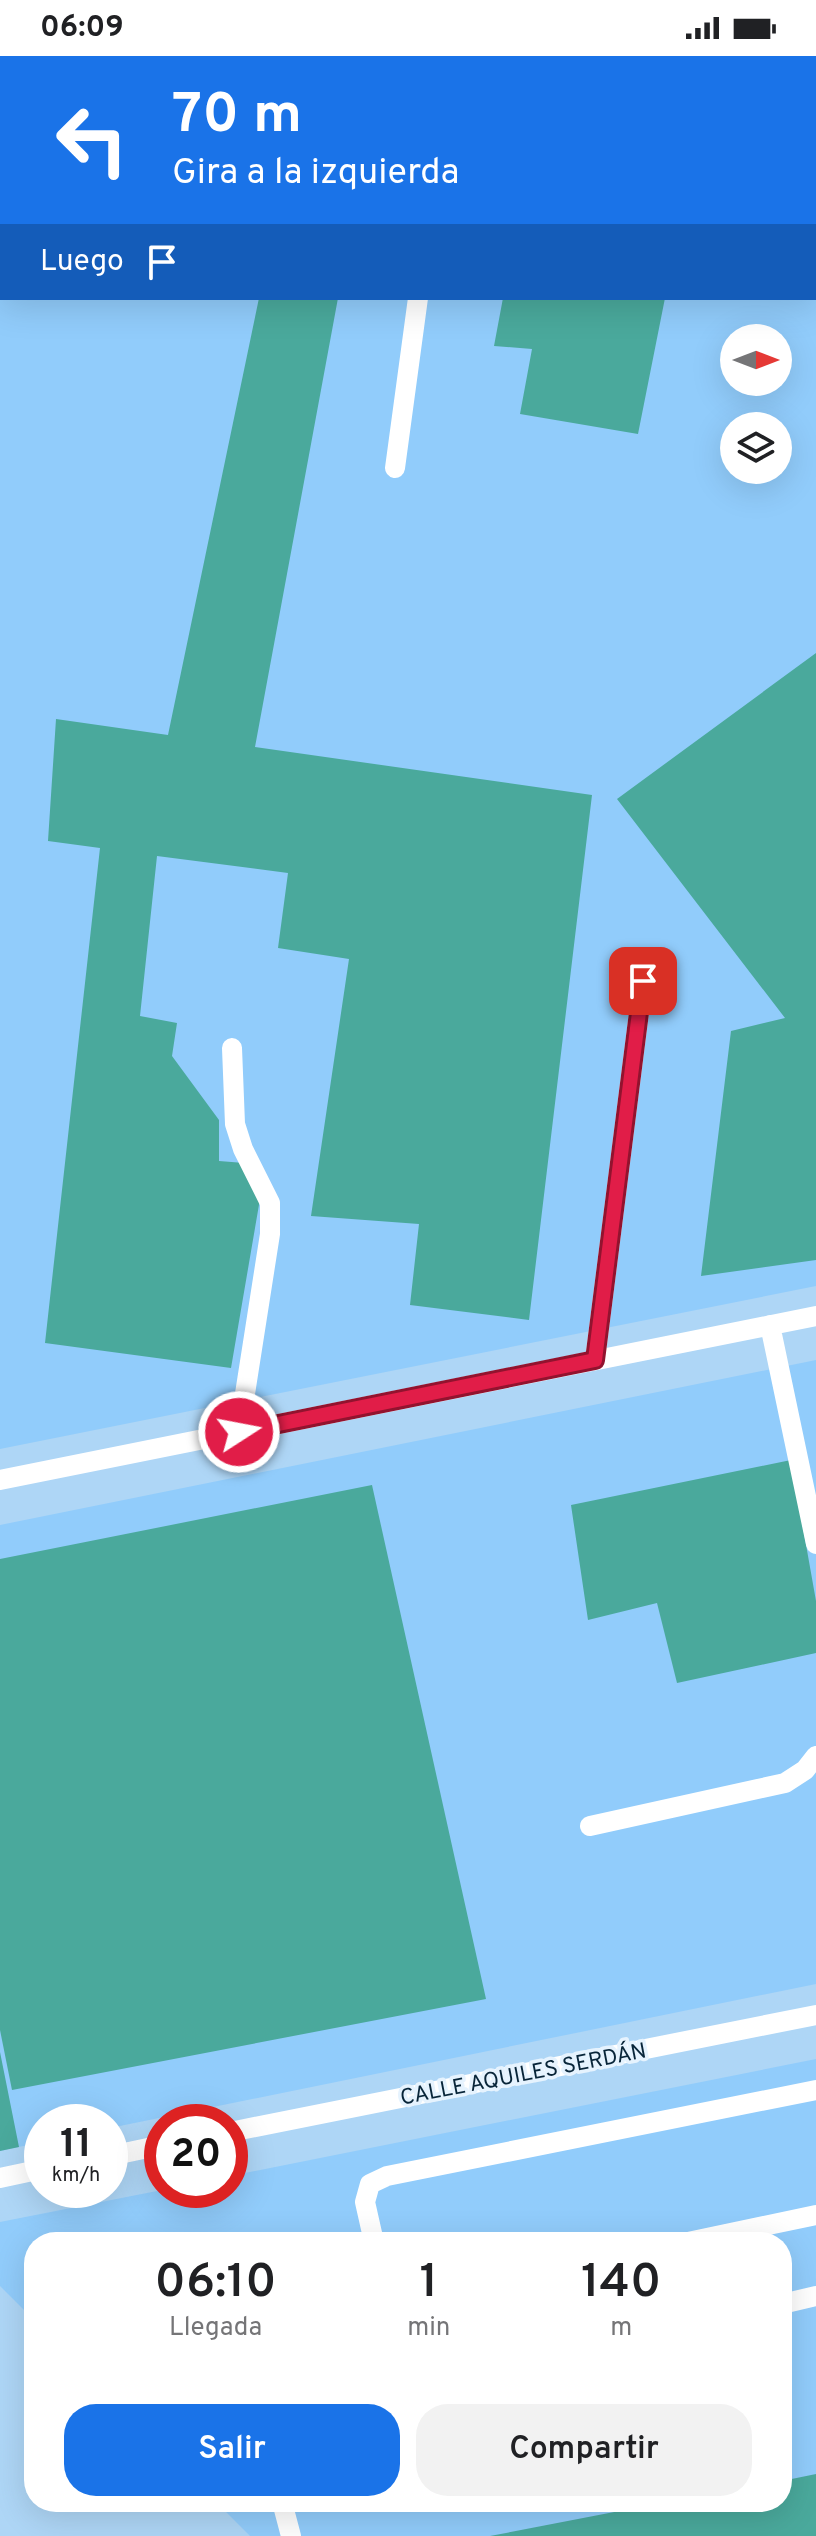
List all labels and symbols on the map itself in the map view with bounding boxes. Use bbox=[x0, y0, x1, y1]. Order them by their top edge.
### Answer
north arrow bbox=[720, 324, 792, 396]
pin bbox=[609, 947, 677, 1015]
position arrow bbox=[197, 1390, 281, 1474]
street label: CALLE AQUILES SERDÁN bbox=[398, 2036, 649, 2113]
speed limit sign: 20 bbox=[144, 2104, 248, 2208]

